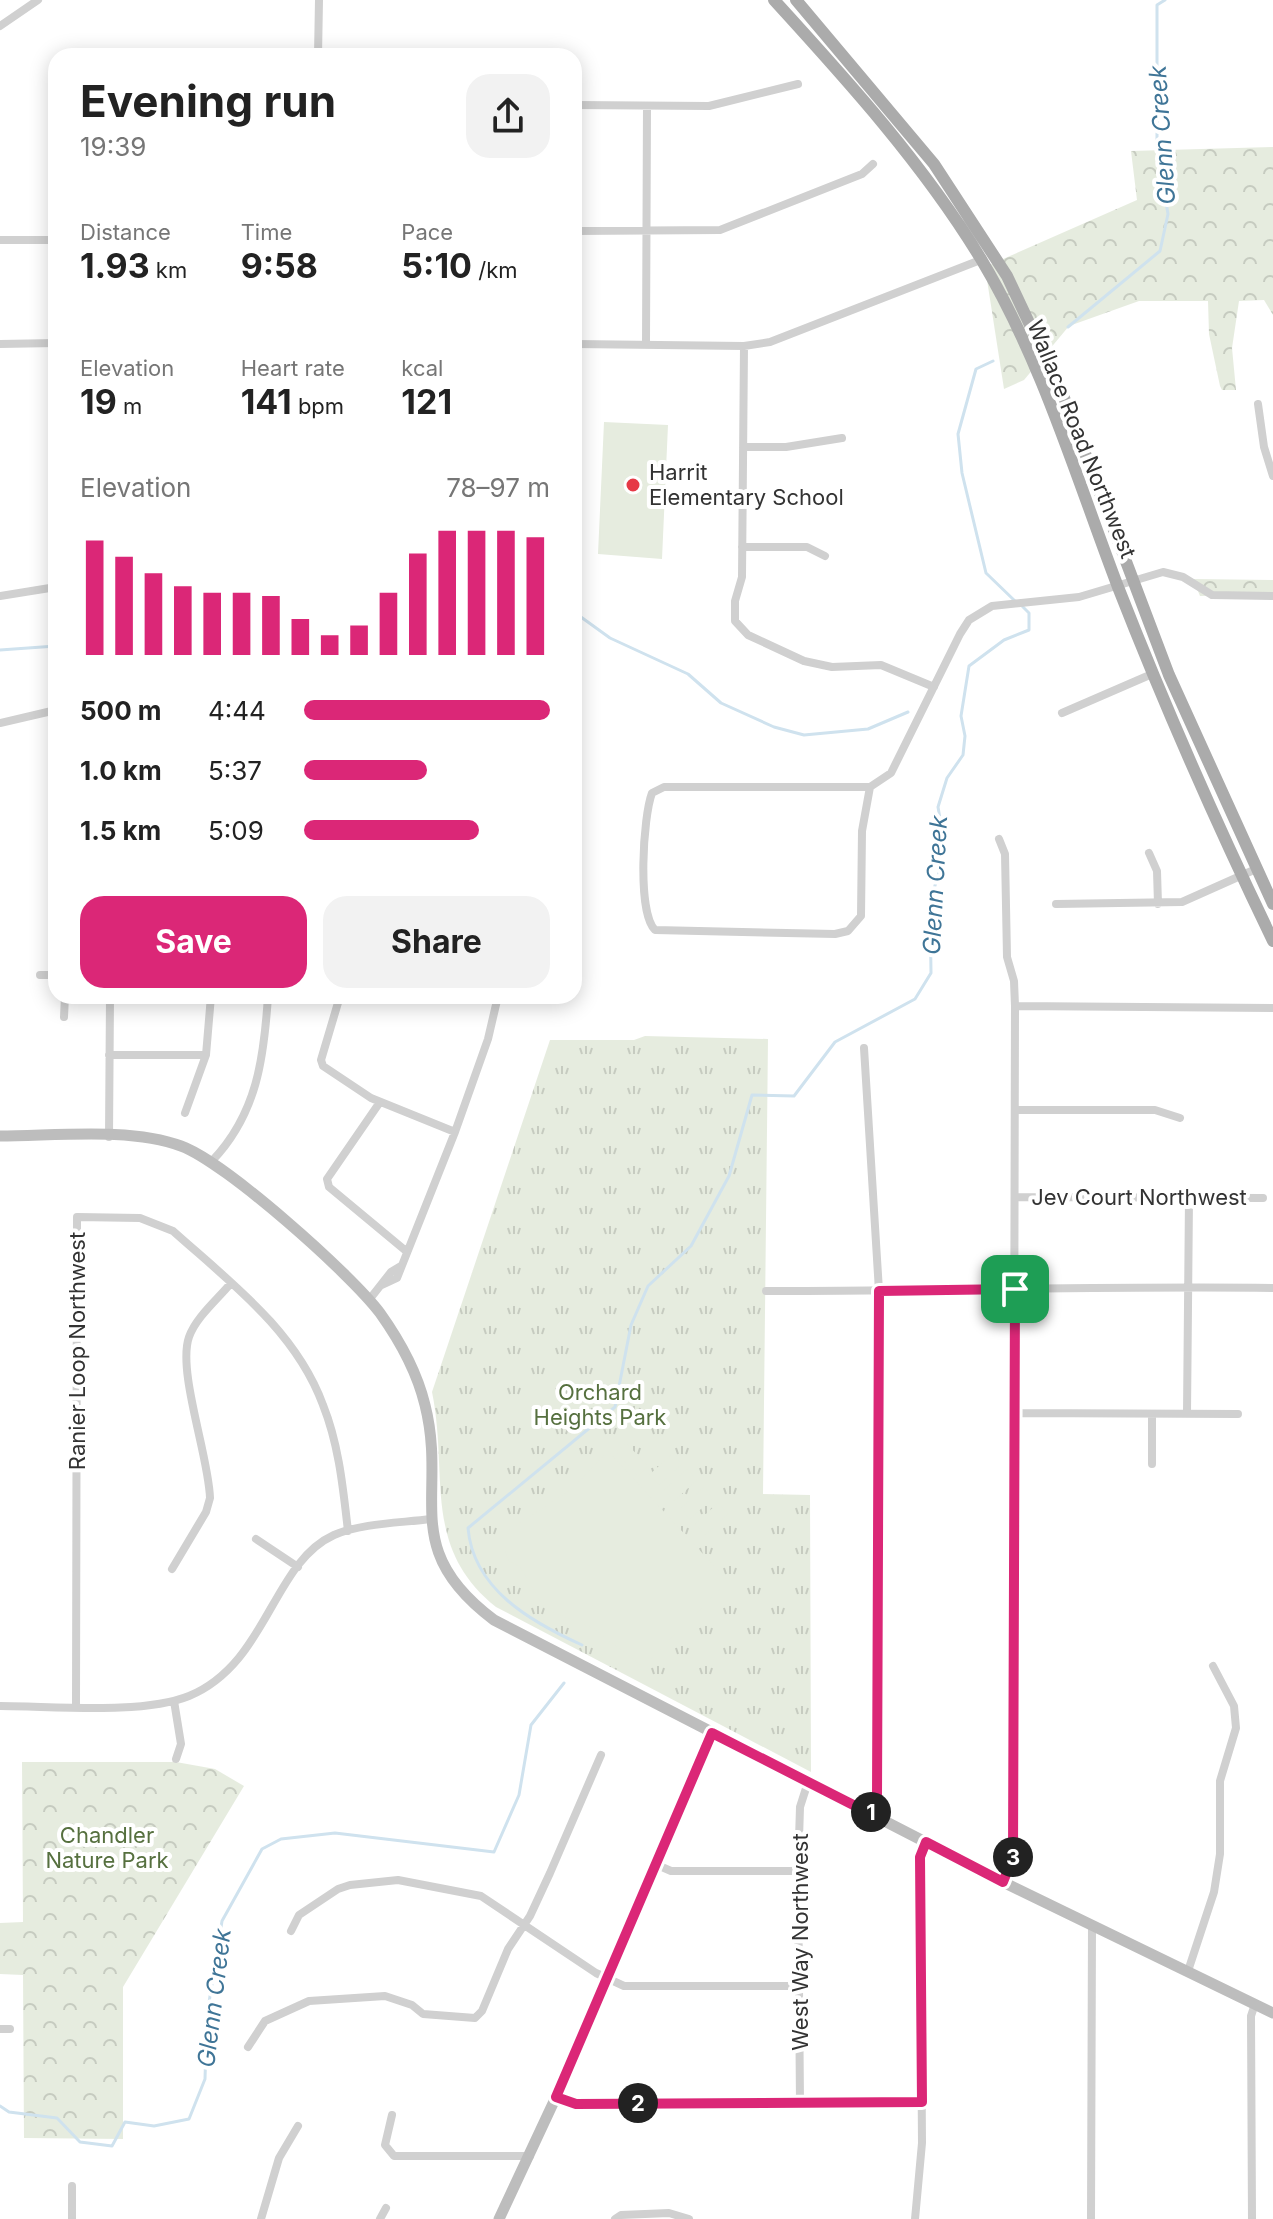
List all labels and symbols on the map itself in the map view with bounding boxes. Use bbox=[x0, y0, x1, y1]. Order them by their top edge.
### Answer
water label: Glenn Creek bbox=[1143, 64, 1181, 206]
street label: Wallace Road Northwest bbox=[1022, 316, 1142, 562]
place label: Harrit Elementary School bbox=[649, 459, 844, 510]
marker: Harrit Elementary School bbox=[624, 476, 642, 494]
water label: Glenn Creek bbox=[917, 814, 953, 955]
street label: Jev Court Northwest bbox=[1031, 1184, 1247, 1210]
street label: Ranier Loop Northwest bbox=[64, 1232, 90, 1470]
pin bbox=[981, 1255, 1049, 1323]
park label: Orchard Heights Park bbox=[534, 1379, 666, 1430]
pin: 1 bbox=[851, 1792, 891, 1832]
park label: Chandler Nature Park bbox=[45, 1822, 169, 1873]
street label: West Way Northwest bbox=[787, 1833, 813, 2051]
pin: 3 bbox=[993, 1837, 1033, 1877]
water label: Glenn Creek bbox=[191, 1926, 237, 2069]
pin: 2 bbox=[618, 2083, 658, 2123]

